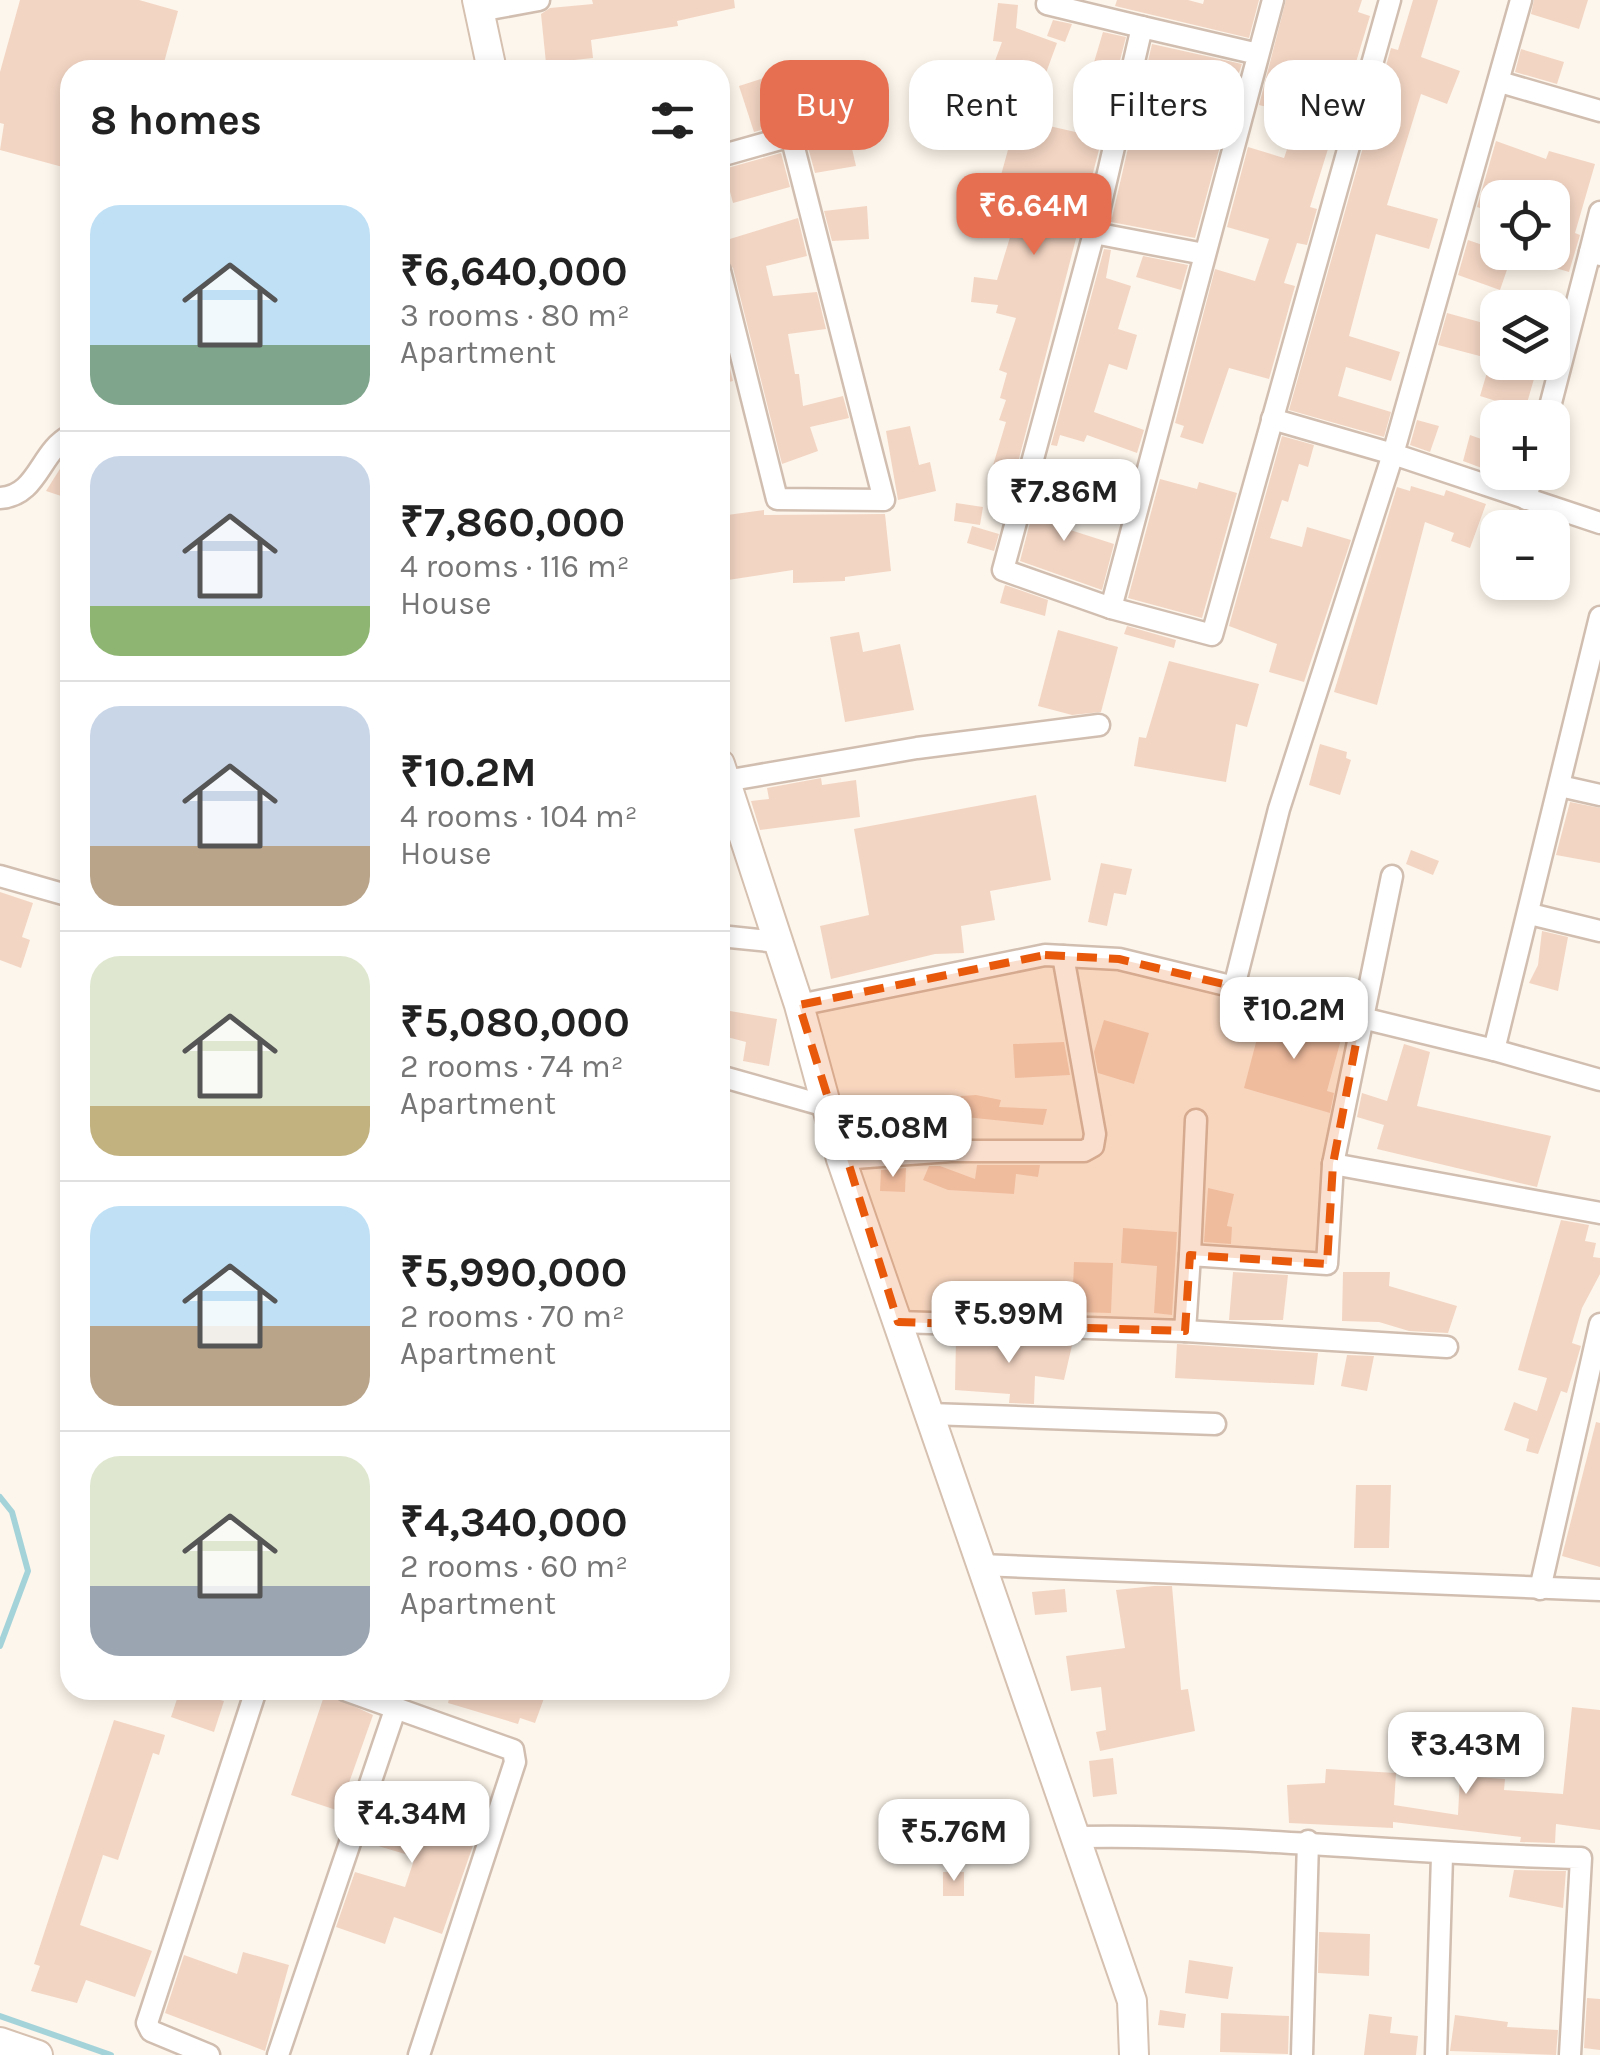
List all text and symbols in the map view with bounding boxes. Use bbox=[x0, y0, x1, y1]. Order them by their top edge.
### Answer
chip: Buy bbox=[760, 60, 889, 150]
chip: Rent bbox=[909, 60, 1053, 150]
chip: Filters bbox=[1073, 60, 1244, 150]
chip: New bbox=[1264, 60, 1401, 150]
icon: filters bbox=[645, 93, 700, 148]
text: 8 homes bbox=[90, 95, 262, 145]
pin: ₹6.64M bbox=[953, 173, 1115, 258]
map controls bbox=[1480, 180, 1570, 600]
button: locate bbox=[1480, 180, 1570, 270]
text: ₹6.64M bbox=[978, 187, 1090, 224]
icon: home bbox=[170, 245, 290, 365]
text: ₹6,640,000 bbox=[400, 246, 628, 296]
button: layers bbox=[1480, 290, 1570, 380]
text: 3 rooms · 80 m² bbox=[400, 297, 630, 334]
text: Apartment bbox=[400, 334, 556, 371]
button: + bbox=[1480, 400, 1570, 490]
pin: ₹7.86M bbox=[983, 459, 1145, 544]
text: ₹7.86M bbox=[1009, 473, 1119, 510]
icon: home bbox=[170, 496, 290, 616]
text: ₹7,860,000 bbox=[400, 497, 625, 547]
button: − bbox=[1480, 510, 1570, 600]
text: 4 rooms · 116 m² bbox=[400, 548, 630, 585]
text: House bbox=[400, 585, 492, 622]
icon: home bbox=[170, 746, 290, 866]
text: ₹10.2M bbox=[400, 747, 537, 797]
text: 4 rooms · 104 m² bbox=[400, 798, 638, 835]
text: House bbox=[400, 835, 492, 872]
pin: ₹10.2M bbox=[1213, 977, 1375, 1062]
text: ₹10.2M bbox=[1242, 991, 1346, 1028]
icon: home bbox=[170, 996, 290, 1116]
text: ₹5,080,000 bbox=[400, 997, 630, 1047]
text: 2 rooms · 74 m² bbox=[400, 1048, 624, 1085]
text: Apartment bbox=[400, 1085, 556, 1122]
pin: ₹5.08M bbox=[812, 1095, 974, 1180]
text: ₹5.08M bbox=[837, 1109, 949, 1146]
icon: home bbox=[170, 1246, 290, 1366]
text: ₹5,990,000 bbox=[400, 1247, 627, 1297]
pin: ₹5.99M bbox=[928, 1281, 1090, 1366]
text: ₹5.99M bbox=[954, 1295, 1064, 1332]
text: 2 rooms · 70 m² bbox=[400, 1298, 625, 1335]
text: Apartment bbox=[400, 1335, 556, 1372]
icon: home bbox=[170, 1496, 290, 1616]
text: ₹4,340,000 bbox=[400, 1497, 628, 1547]
text: 2 rooms · 60 m² bbox=[400, 1548, 628, 1585]
text: Apartment bbox=[400, 1585, 556, 1622]
pin: ₹3.43M bbox=[1385, 1712, 1547, 1797]
text: ₹3.43M bbox=[1410, 1726, 1522, 1763]
pin: ₹4.34M bbox=[331, 1781, 493, 1866]
text: ₹4.34M bbox=[356, 1795, 468, 1832]
pin: ₹5.76M bbox=[873, 1799, 1035, 1884]
text: ₹5.76M bbox=[900, 1813, 1008, 1850]

